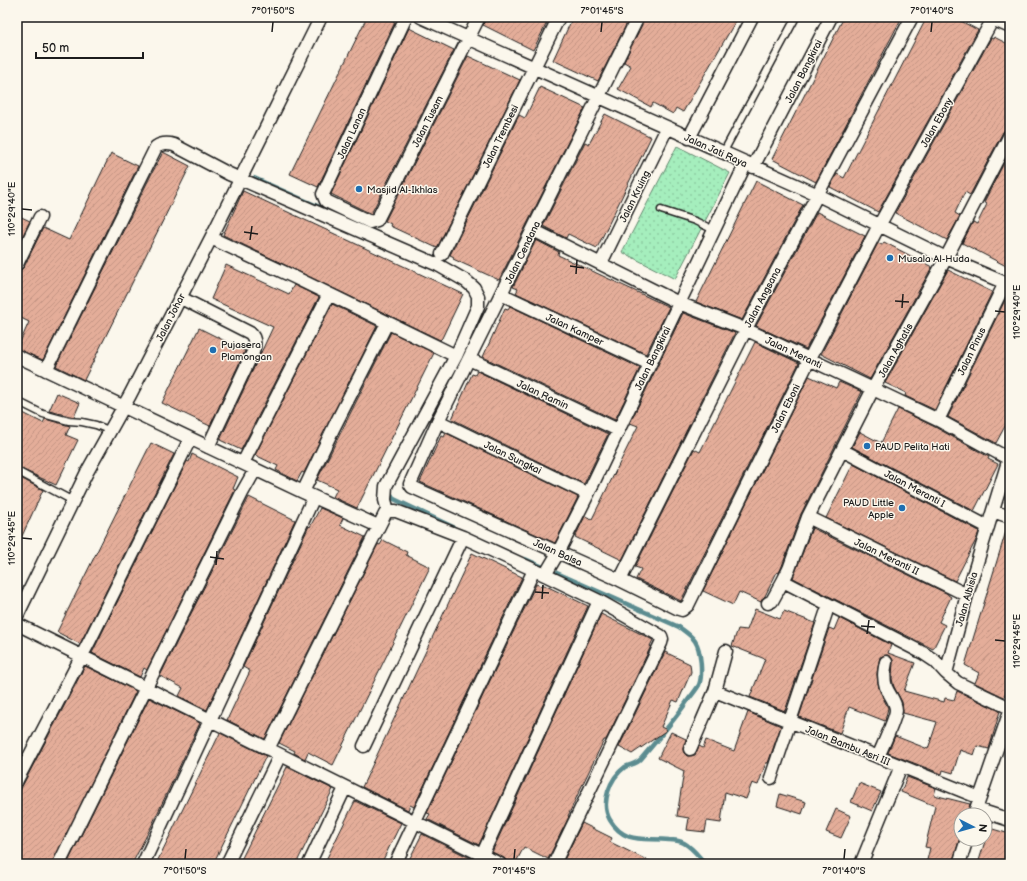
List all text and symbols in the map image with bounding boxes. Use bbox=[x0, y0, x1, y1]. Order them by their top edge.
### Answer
text: 7°01'50"S bbox=[252, 5, 294, 17]
text: 7°01'45"S bbox=[580, 5, 624, 17]
text: 7°01'40"S bbox=[910, 5, 954, 17]
scale bar bbox=[36, 34, 143, 60]
street label: Jalan Bangkirai bbox=[783, 38, 825, 105]
text: 50 m bbox=[42, 41, 69, 56]
street label: Jalan Tusam bbox=[410, 94, 446, 149]
street label: Jalan Ebony bbox=[918, 95, 956, 149]
street label: Jalan Trembesi bbox=[480, 103, 521, 170]
street label: Jalan Lanan bbox=[335, 106, 369, 161]
street label: Jalan Jati Raya bbox=[682, 132, 749, 170]
street label: Jalan Kruing bbox=[617, 168, 653, 224]
text: 110°29'40"E bbox=[6, 181, 18, 236]
marker: Masjid Al-Ikhlas bbox=[354, 184, 364, 194]
place label: Masjid Al-Ikhlas bbox=[367, 184, 438, 196]
street label: Jalan Cendana bbox=[503, 219, 543, 286]
marker: Musala Al-Huda bbox=[885, 253, 895, 263]
place label: Musala Al-Huda bbox=[898, 253, 970, 265]
street label: Jalan Angsana bbox=[742, 265, 784, 330]
text: 110°29'40"E bbox=[1011, 284, 1023, 339]
street label: Jalan Johar bbox=[154, 291, 188, 343]
street label: Jalan Kamper bbox=[544, 311, 606, 349]
street label: Jalan Aghatis bbox=[876, 321, 916, 380]
street label: Jalan Bangkirai bbox=[632, 325, 674, 392]
street label: Jalan Pinus bbox=[955, 326, 989, 377]
street label: Jalan Meranti bbox=[763, 334, 824, 371]
place label: Pujasera Plamongan bbox=[221, 339, 272, 363]
marker: Pujasera Plamongan bbox=[208, 345, 218, 355]
street label: Jalan Ramin bbox=[515, 378, 571, 412]
street label: Jalan Eboni bbox=[769, 382, 803, 435]
street label: Jalan Sungkai bbox=[482, 439, 543, 477]
marker: PAUD Pelita Hati bbox=[862, 441, 872, 451]
place label: PAUD Pelita Hati bbox=[875, 441, 950, 453]
street label: Jalan Meranti I bbox=[882, 468, 947, 510]
place label: PAUD Little Apple bbox=[843, 497, 894, 521]
marker: PAUD Little Apple bbox=[897, 503, 907, 513]
text: 110°29'45"E bbox=[6, 510, 18, 565]
street label: Jalan Meranti II bbox=[852, 536, 921, 578]
street label: Jalan Balsa bbox=[531, 537, 584, 569]
street label: Jalan Albisia bbox=[953, 570, 981, 628]
text: 110°29'45"E bbox=[1011, 613, 1023, 668]
street label: Jalan Bambu Asri III bbox=[804, 723, 892, 768]
north arrow bbox=[953, 807, 993, 847]
text: N bbox=[976, 823, 989, 833]
text: 7°01'50"S bbox=[164, 865, 206, 877]
text: 7°01'45"S bbox=[492, 865, 536, 877]
text: 7°01'40"S bbox=[822, 865, 866, 877]

